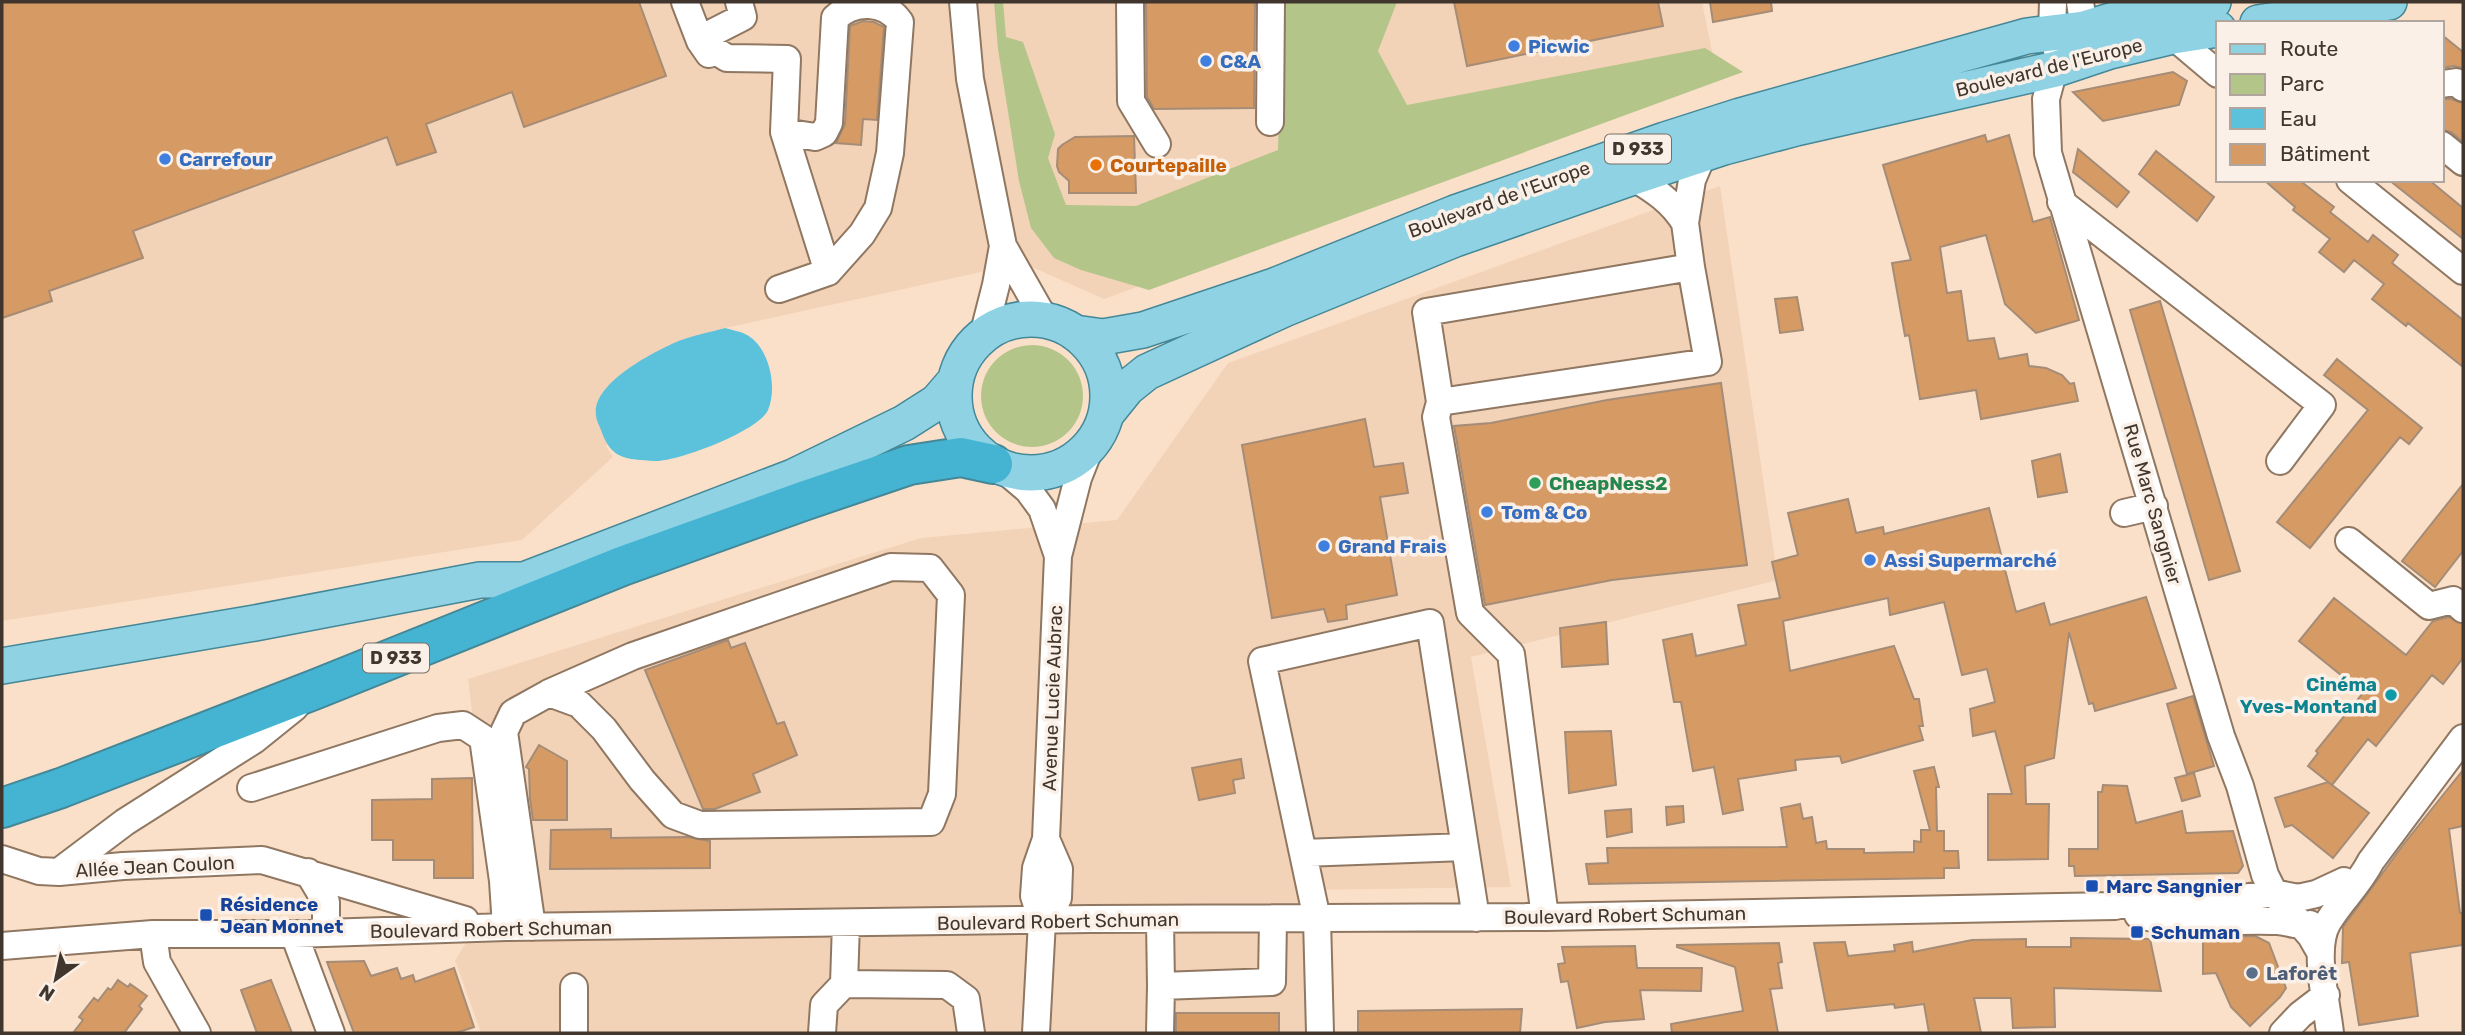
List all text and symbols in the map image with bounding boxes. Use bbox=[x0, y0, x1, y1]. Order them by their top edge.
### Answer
legend bbox=[2216, 21, 2444, 182]
street label: Boulevard de l'Europe bbox=[1953, 33, 2145, 102]
place label: Picwic bbox=[1528, 35, 1590, 58]
text: Route bbox=[2280, 36, 2338, 61]
marker: Picwic bbox=[1506, 38, 1522, 54]
place label: C&A bbox=[1220, 50, 1262, 73]
marker: C&A bbox=[1198, 53, 1214, 69]
text: Parc bbox=[2280, 71, 2324, 96]
text: Eau bbox=[2280, 106, 2317, 131]
road number: D 933 bbox=[1605, 134, 1671, 164]
text: Bâtiment bbox=[2280, 141, 2370, 166]
place label: Carrefour bbox=[179, 148, 273, 171]
marker: Carrefour bbox=[157, 151, 173, 167]
place label: Courtepaille bbox=[1110, 154, 1227, 177]
street label: Boulevard de l'Europe bbox=[1405, 156, 1593, 243]
marker: Courtepaille bbox=[1088, 157, 1104, 173]
street label: Rue Marc Sangnier bbox=[2119, 421, 2187, 588]
place label: CheapNess2 bbox=[1549, 472, 1667, 495]
marker: CheapNess2 bbox=[1527, 475, 1543, 491]
place label: Tom & Co bbox=[1501, 501, 1587, 524]
marker: Tom & Co bbox=[1479, 504, 1495, 520]
place label: Grand Frais bbox=[1338, 535, 1447, 558]
marker: Grand Frais bbox=[1316, 538, 1332, 554]
place label: Assi Supermarché bbox=[1884, 549, 2057, 572]
marker: Assi Supermarché bbox=[1862, 552, 1878, 568]
street label: Avenue Lucie Aubrac bbox=[1038, 605, 1067, 792]
road number: D 933 bbox=[363, 644, 429, 672]
place label: Cinéma Yves-Montand bbox=[2240, 673, 2377, 718]
marker: Cinéma Yves-Montand bbox=[2383, 687, 2399, 703]
street label: Allée Jean Coulon bbox=[75, 851, 235, 882]
place label: Marc Sangnier bbox=[2106, 875, 2243, 898]
marker: Marc Sangnier bbox=[2084, 878, 2100, 894]
place label: Résidence Jean Monnet bbox=[220, 893, 344, 938]
street label: Boulevard Robert Schuman bbox=[1504, 902, 1746, 929]
marker: Résidence Jean Monnet bbox=[198, 907, 214, 923]
street label: Boulevard Robert Schuman bbox=[937, 908, 1179, 935]
street label: Boulevard Robert Schuman bbox=[370, 916, 612, 943]
place label: Schuman bbox=[2151, 921, 2240, 944]
marker: Schuman bbox=[2129, 924, 2145, 940]
north arrow bbox=[21, 944, 91, 1014]
place label: Laforêt bbox=[2266, 962, 2337, 985]
marker: Laforêt bbox=[2244, 965, 2260, 981]
text: N bbox=[35, 979, 59, 1006]

